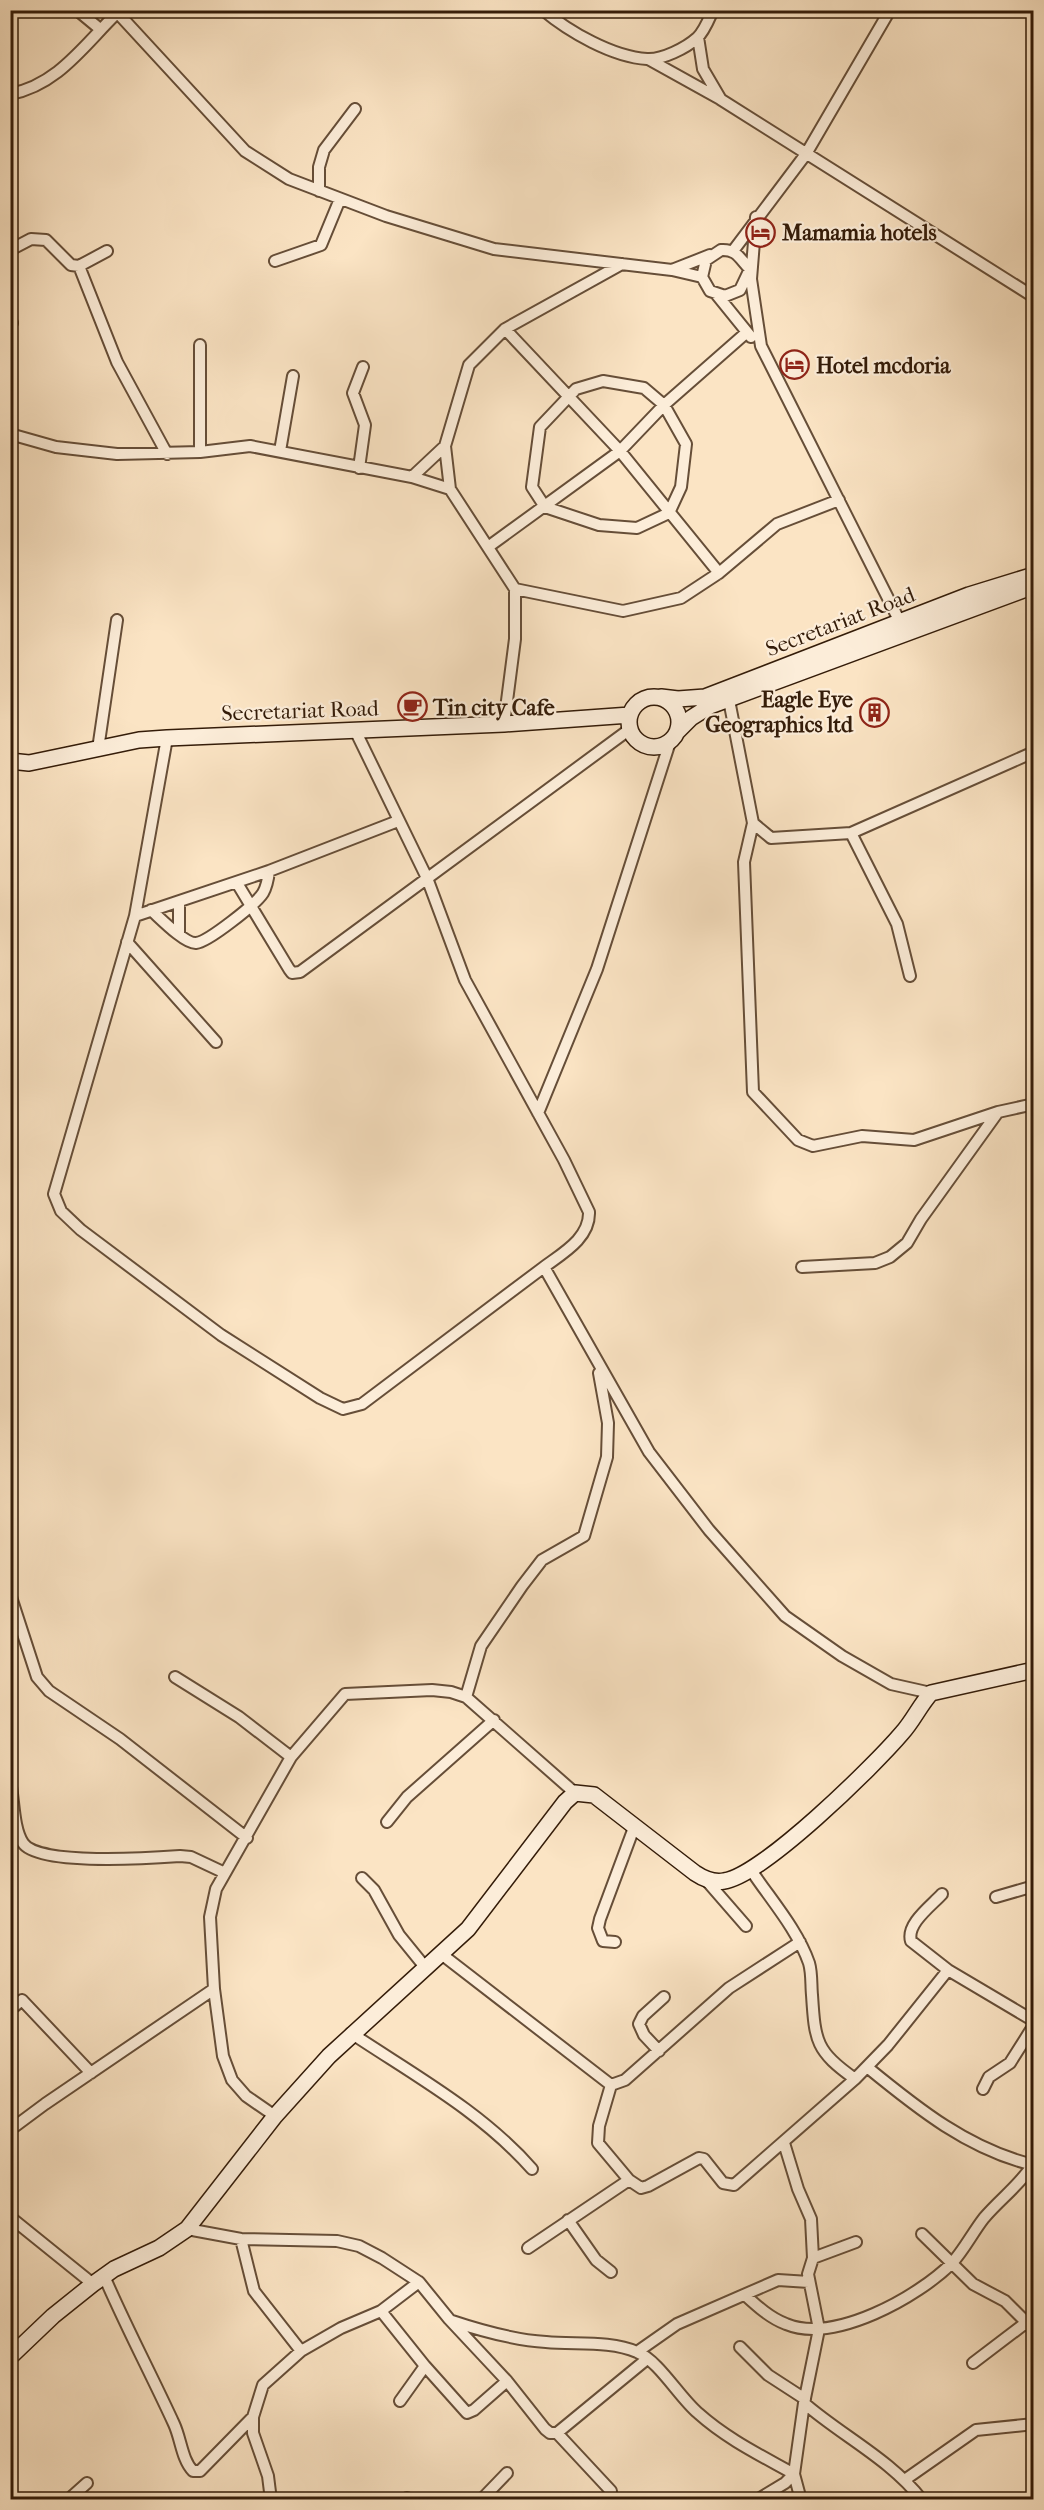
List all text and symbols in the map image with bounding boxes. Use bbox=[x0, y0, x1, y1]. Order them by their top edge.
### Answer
hotel icon: Mamamia hotels bbox=[745, 216, 777, 248]
place label: Mamamia hotels bbox=[781, 220, 937, 246]
hotel icon: Hotel mcdoria bbox=[779, 349, 811, 381]
place label: Hotel mcdoria bbox=[816, 353, 951, 379]
street label: Secretariat Road bbox=[762, 581, 920, 662]
place label: Eagle Eye Geographics ltd bbox=[705, 687, 854, 738]
cafe icon: Tin city Cafe bbox=[396, 691, 428, 723]
street label: Secretariat Road bbox=[221, 695, 380, 727]
place label: Tin city Cafe bbox=[432, 695, 555, 721]
building icon: Eagle Eye Geographics ltd bbox=[858, 696, 890, 728]

